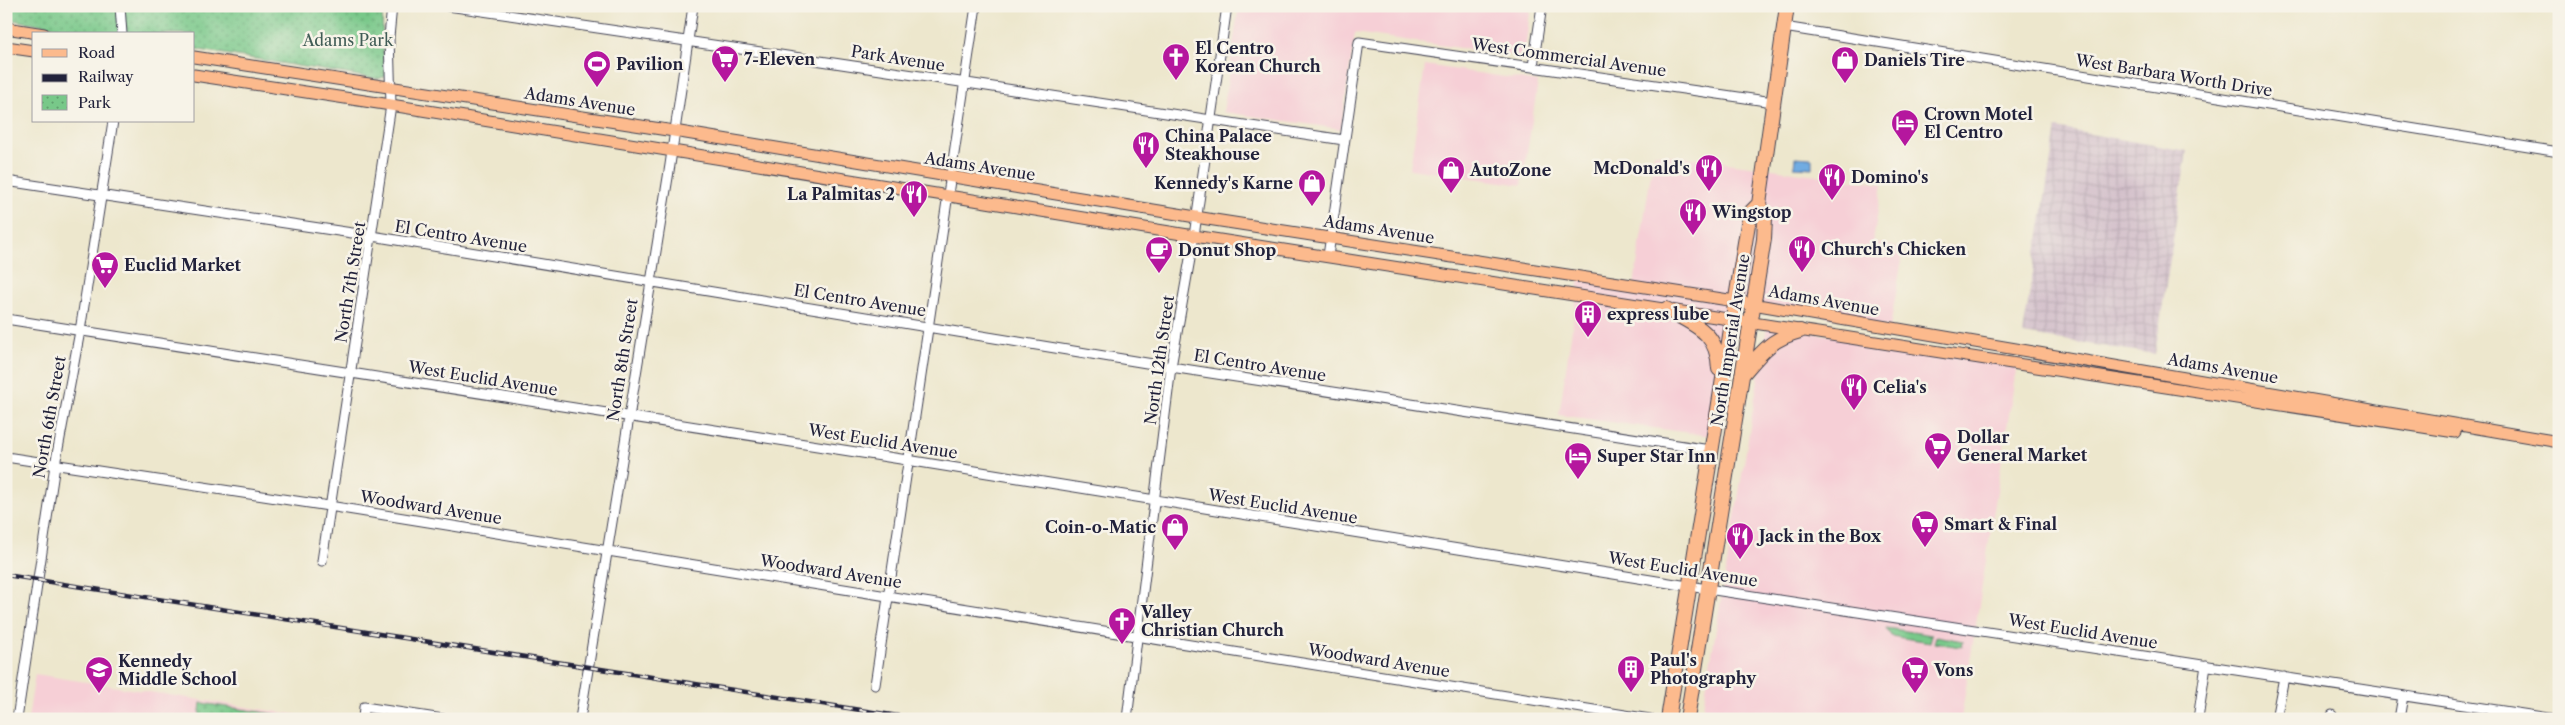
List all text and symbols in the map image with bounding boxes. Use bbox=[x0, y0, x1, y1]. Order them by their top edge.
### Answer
park label: Adams Park bbox=[302, 30, 394, 50]
legend bbox=[32, 32, 195, 122]
street label: West Commercial Avenue bbox=[1469, 33, 1668, 81]
place label: El Centro Korean Church bbox=[1195, 38, 1321, 76]
street label: Park Avenue bbox=[850, 41, 946, 75]
church icon: El Centro Korean Church bbox=[1161, 42, 1191, 81]
text: Road bbox=[78, 43, 115, 62]
supermarket icon: 7-Eleven bbox=[710, 44, 740, 83]
shop icon: Daniels Tire bbox=[1830, 45, 1860, 84]
sports icon: Pavilion bbox=[582, 49, 612, 88]
place label: 7-Eleven bbox=[744, 49, 815, 69]
street label: West Barbara Worth Drive bbox=[2073, 49, 2274, 100]
place label: Daniels Tire bbox=[1864, 50, 1965, 70]
place label: Pavilion bbox=[616, 54, 684, 74]
text: Railway bbox=[78, 67, 134, 86]
street label: Adams Avenue bbox=[522, 82, 637, 120]
text: Park bbox=[78, 93, 112, 112]
place label: Crown Motel El Centro bbox=[1924, 104, 2033, 142]
hotel icon: Crown Motel El Centro bbox=[1890, 108, 1920, 147]
place label: China Palace Steakhouse bbox=[1165, 126, 1272, 164]
restaurant icon: China Palace Steakhouse bbox=[1131, 130, 1161, 169]
street label: Adams Avenue bbox=[922, 147, 1037, 185]
restaurant icon: McDonald's bbox=[1694, 153, 1724, 192]
shop icon: AutoZone bbox=[1436, 155, 1466, 194]
place label: McDonald's bbox=[1593, 158, 1690, 178]
place label: AutoZone bbox=[1469, 160, 1552, 180]
restaurant icon: Domino's bbox=[1817, 162, 1847, 201]
place label: Domino's bbox=[1851, 167, 1928, 187]
shop icon: Kennedy's Karne bbox=[1297, 168, 1327, 207]
place label: Kennedy's Karne bbox=[1154, 173, 1293, 193]
restaurant icon: La Palmitas 2 bbox=[899, 179, 929, 218]
place label: La Palmitas 2 bbox=[787, 184, 895, 204]
restaurant icon: Wingstop bbox=[1678, 197, 1708, 236]
place label: Wingstop bbox=[1711, 202, 1792, 222]
street label: Adams Avenue bbox=[1321, 210, 1436, 248]
street label: El Centro Avenue bbox=[393, 216, 529, 256]
street label: North 7th Street bbox=[331, 220, 370, 344]
restaurant icon: Church's Chicken bbox=[1787, 234, 1817, 273]
cafe icon: Donut Shop bbox=[1144, 235, 1174, 274]
place label: Church's Chicken bbox=[1821, 239, 1966, 259]
place label: Donut Shop bbox=[1178, 240, 1276, 260]
supermarket icon: Euclid Market bbox=[90, 250, 120, 289]
street label: North Imperial Avenue bbox=[1706, 252, 1754, 428]
place label: Euclid Market bbox=[124, 255, 242, 275]
street label: El Centro Avenue bbox=[792, 280, 928, 320]
street label: Adams Avenue bbox=[1766, 280, 1881, 320]
street label: North 12th Street bbox=[1140, 294, 1178, 426]
street label: North 8th Street bbox=[602, 297, 642, 423]
building icon: express lube bbox=[1573, 299, 1603, 338]
place label: express lube bbox=[1607, 304, 1710, 324]
street label: El Centro Avenue bbox=[1192, 345, 1328, 385]
street label: Adams Avenue bbox=[2165, 348, 2280, 388]
street label: North 6th Street bbox=[28, 354, 70, 480]
street label: West Euclid Avenue bbox=[406, 356, 559, 400]
restaurant icon: Celia's bbox=[1839, 372, 1869, 411]
place label: Celia's bbox=[1873, 377, 1927, 397]
street label: West Euclid Avenue bbox=[806, 419, 959, 463]
place label: Dollar General Market bbox=[1957, 427, 2088, 465]
supermarket icon: Dollar General Market bbox=[1923, 431, 1953, 470]
hotel icon: Super Star Inn bbox=[1563, 441, 1593, 480]
place label: Super Star Inn bbox=[1597, 446, 1716, 466]
street label: West Euclid Avenue bbox=[1206, 484, 1359, 528]
street label: Woodward Avenue bbox=[358, 486, 503, 528]
supermarket icon: Smart & Final bbox=[1910, 509, 1940, 548]
shop icon: Coin-o-Matic bbox=[1160, 512, 1190, 551]
place label: Smart & Final bbox=[1944, 514, 2058, 534]
place label: Coin-o-Matic bbox=[1045, 517, 1156, 537]
restaurant icon: Jack in the Box bbox=[1725, 521, 1755, 560]
place label: Jack in the Box bbox=[1756, 526, 1882, 546]
street label: West Euclid Avenue bbox=[1606, 547, 1759, 591]
street label: Woodward Avenue bbox=[758, 550, 903, 592]
place label: Valley Christian Church bbox=[1140, 602, 1284, 640]
church icon: Valley Christian Church bbox=[1107, 606, 1137, 645]
street label: West Euclid Avenue bbox=[2006, 609, 2159, 653]
street label: Woodward Avenue bbox=[1306, 639, 1451, 681]
place label: Paul's Photography bbox=[1650, 650, 1757, 688]
place label: Kennedy Middle School bbox=[118, 651, 238, 689]
building icon: Paul's Photography bbox=[1616, 654, 1646, 693]
school or university icon: Kennedy Middle School bbox=[84, 655, 114, 694]
supermarket icon: Vons bbox=[1900, 655, 1930, 694]
place label: Vons bbox=[1933, 660, 1973, 680]

